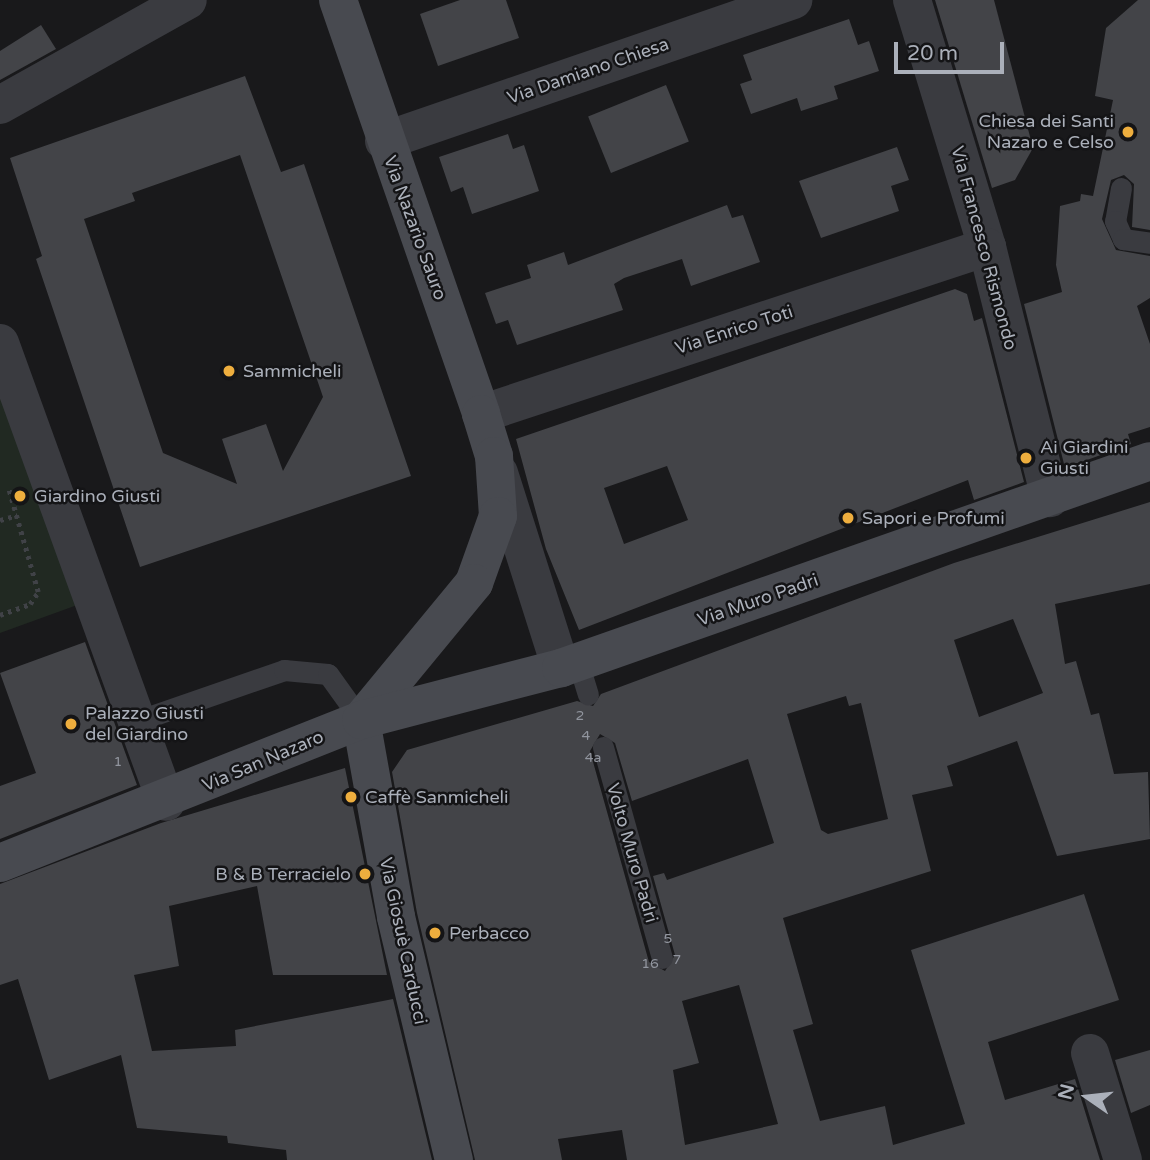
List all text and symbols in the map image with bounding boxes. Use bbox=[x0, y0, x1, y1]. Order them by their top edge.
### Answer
scale bar bbox=[898, 28, 1008, 72]
street label: Via Damiano Chiesa bbox=[504, 33, 672, 109]
text: 20 m bbox=[907, 41, 958, 66]
place label: Chiesa dei Santi Nazaro e Celso bbox=[978, 111, 1114, 154]
marker: Chiesa dei Santi Nazaro e Celso bbox=[1120, 124, 1136, 140]
street label: Via Francesco Rismondo bbox=[946, 144, 1022, 352]
street label: Via Nazario Sauro bbox=[379, 153, 451, 303]
street label: Via Enrico Toti bbox=[672, 301, 796, 359]
place label: Sammicheli bbox=[243, 360, 341, 382]
marker: Sammicheli bbox=[221, 363, 237, 379]
place label: Ai Giardini Giusti bbox=[1040, 437, 1129, 480]
marker: Ai Giardini Giusti bbox=[1018, 450, 1034, 466]
place label: Giardino Giusti bbox=[34, 485, 160, 507]
marker: Giardino Giusti bbox=[12, 488, 28, 504]
place label: Sapori e Profumi bbox=[862, 507, 1005, 529]
marker: Sapori e Profumi bbox=[840, 510, 856, 526]
street label: Via Muro Padri bbox=[695, 569, 821, 631]
place label: Palazzo Giusti del Giardino bbox=[85, 703, 204, 746]
house number: 2 bbox=[576, 708, 584, 724]
marker: Palazzo Giusti del Giardino bbox=[63, 716, 79, 732]
street label: Via San Nazaro bbox=[199, 726, 327, 796]
house number: 4 bbox=[582, 728, 590, 744]
house number: 4a bbox=[585, 750, 601, 766]
house number: 1 bbox=[114, 754, 122, 770]
street label: Volto Muro Padri bbox=[602, 781, 662, 925]
place label: Caffè Sanmicheli bbox=[365, 786, 509, 808]
marker: Caffè Sanmicheli bbox=[343, 789, 359, 805]
street label: Via Giosuè Carducci bbox=[375, 855, 431, 1027]
place label: B & B Terracielo bbox=[215, 863, 351, 885]
marker: B & B Terracielo bbox=[357, 866, 373, 882]
place label: Perbacco bbox=[449, 922, 529, 944]
marker: Perbacco bbox=[427, 925, 443, 941]
house number: 5 bbox=[664, 931, 672, 947]
house number: 7 bbox=[673, 952, 681, 968]
house number: 16 bbox=[641, 956, 659, 972]
north arrow bbox=[1052, 1062, 1122, 1132]
text: N bbox=[1054, 1082, 1079, 1102]

